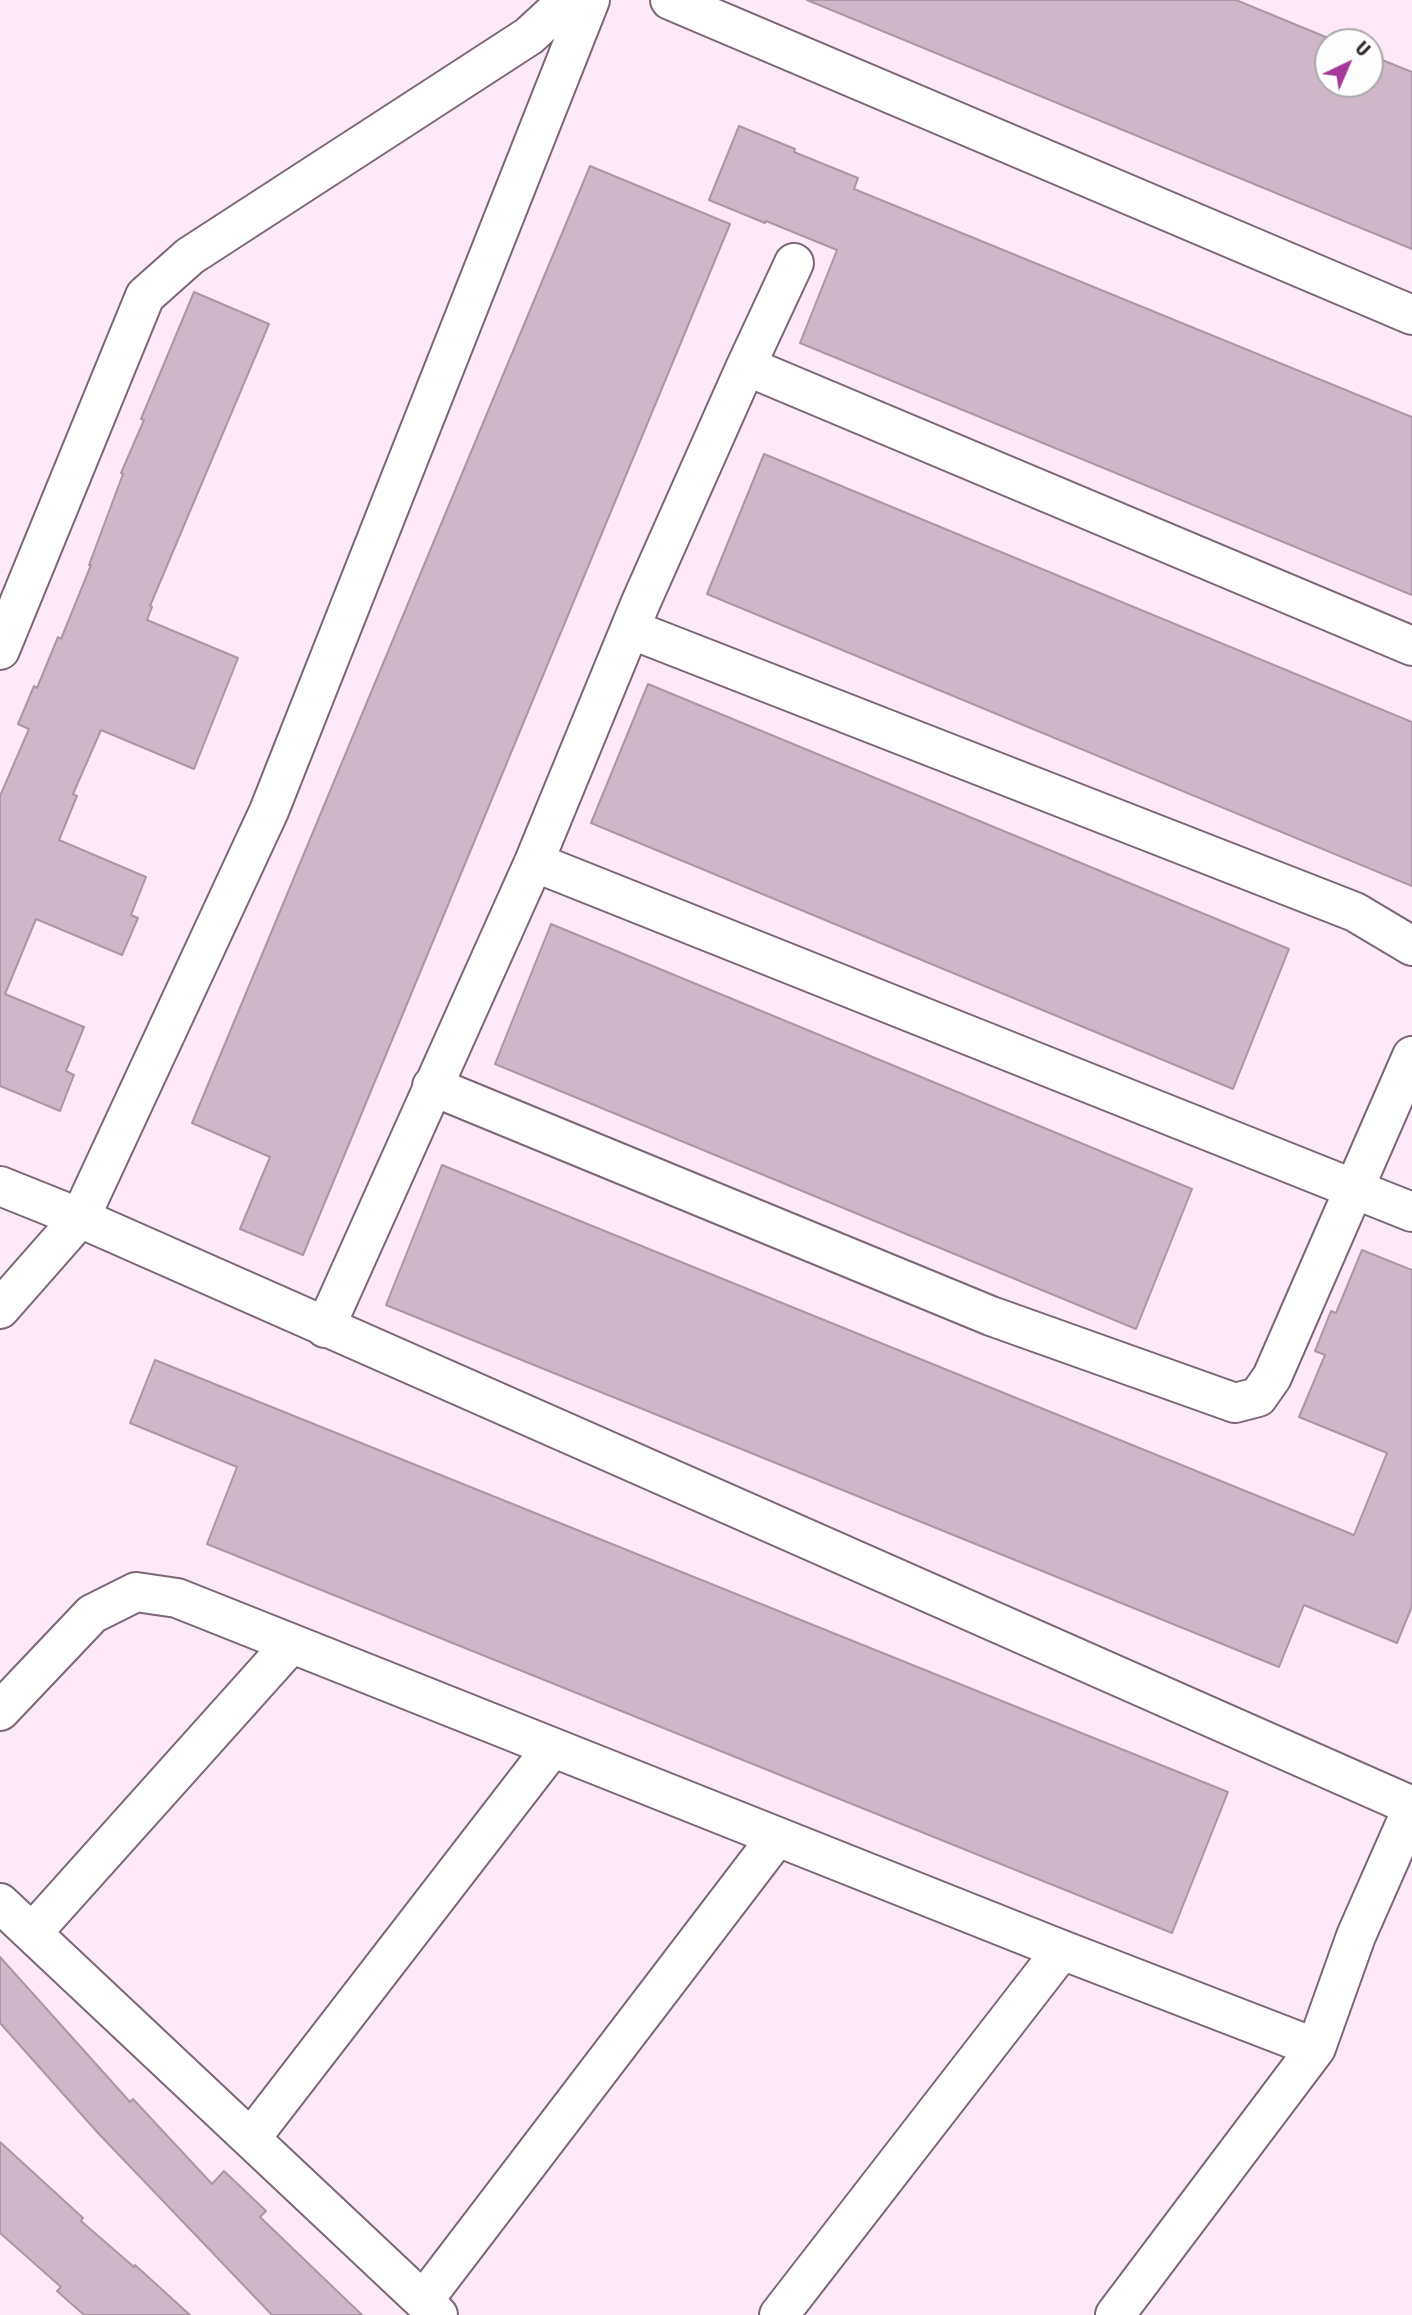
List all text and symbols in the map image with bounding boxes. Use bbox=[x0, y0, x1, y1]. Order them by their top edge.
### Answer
north arrow bbox=[1314, 28, 1384, 98]
text: U bbox=[1351, 37, 1375, 61]

